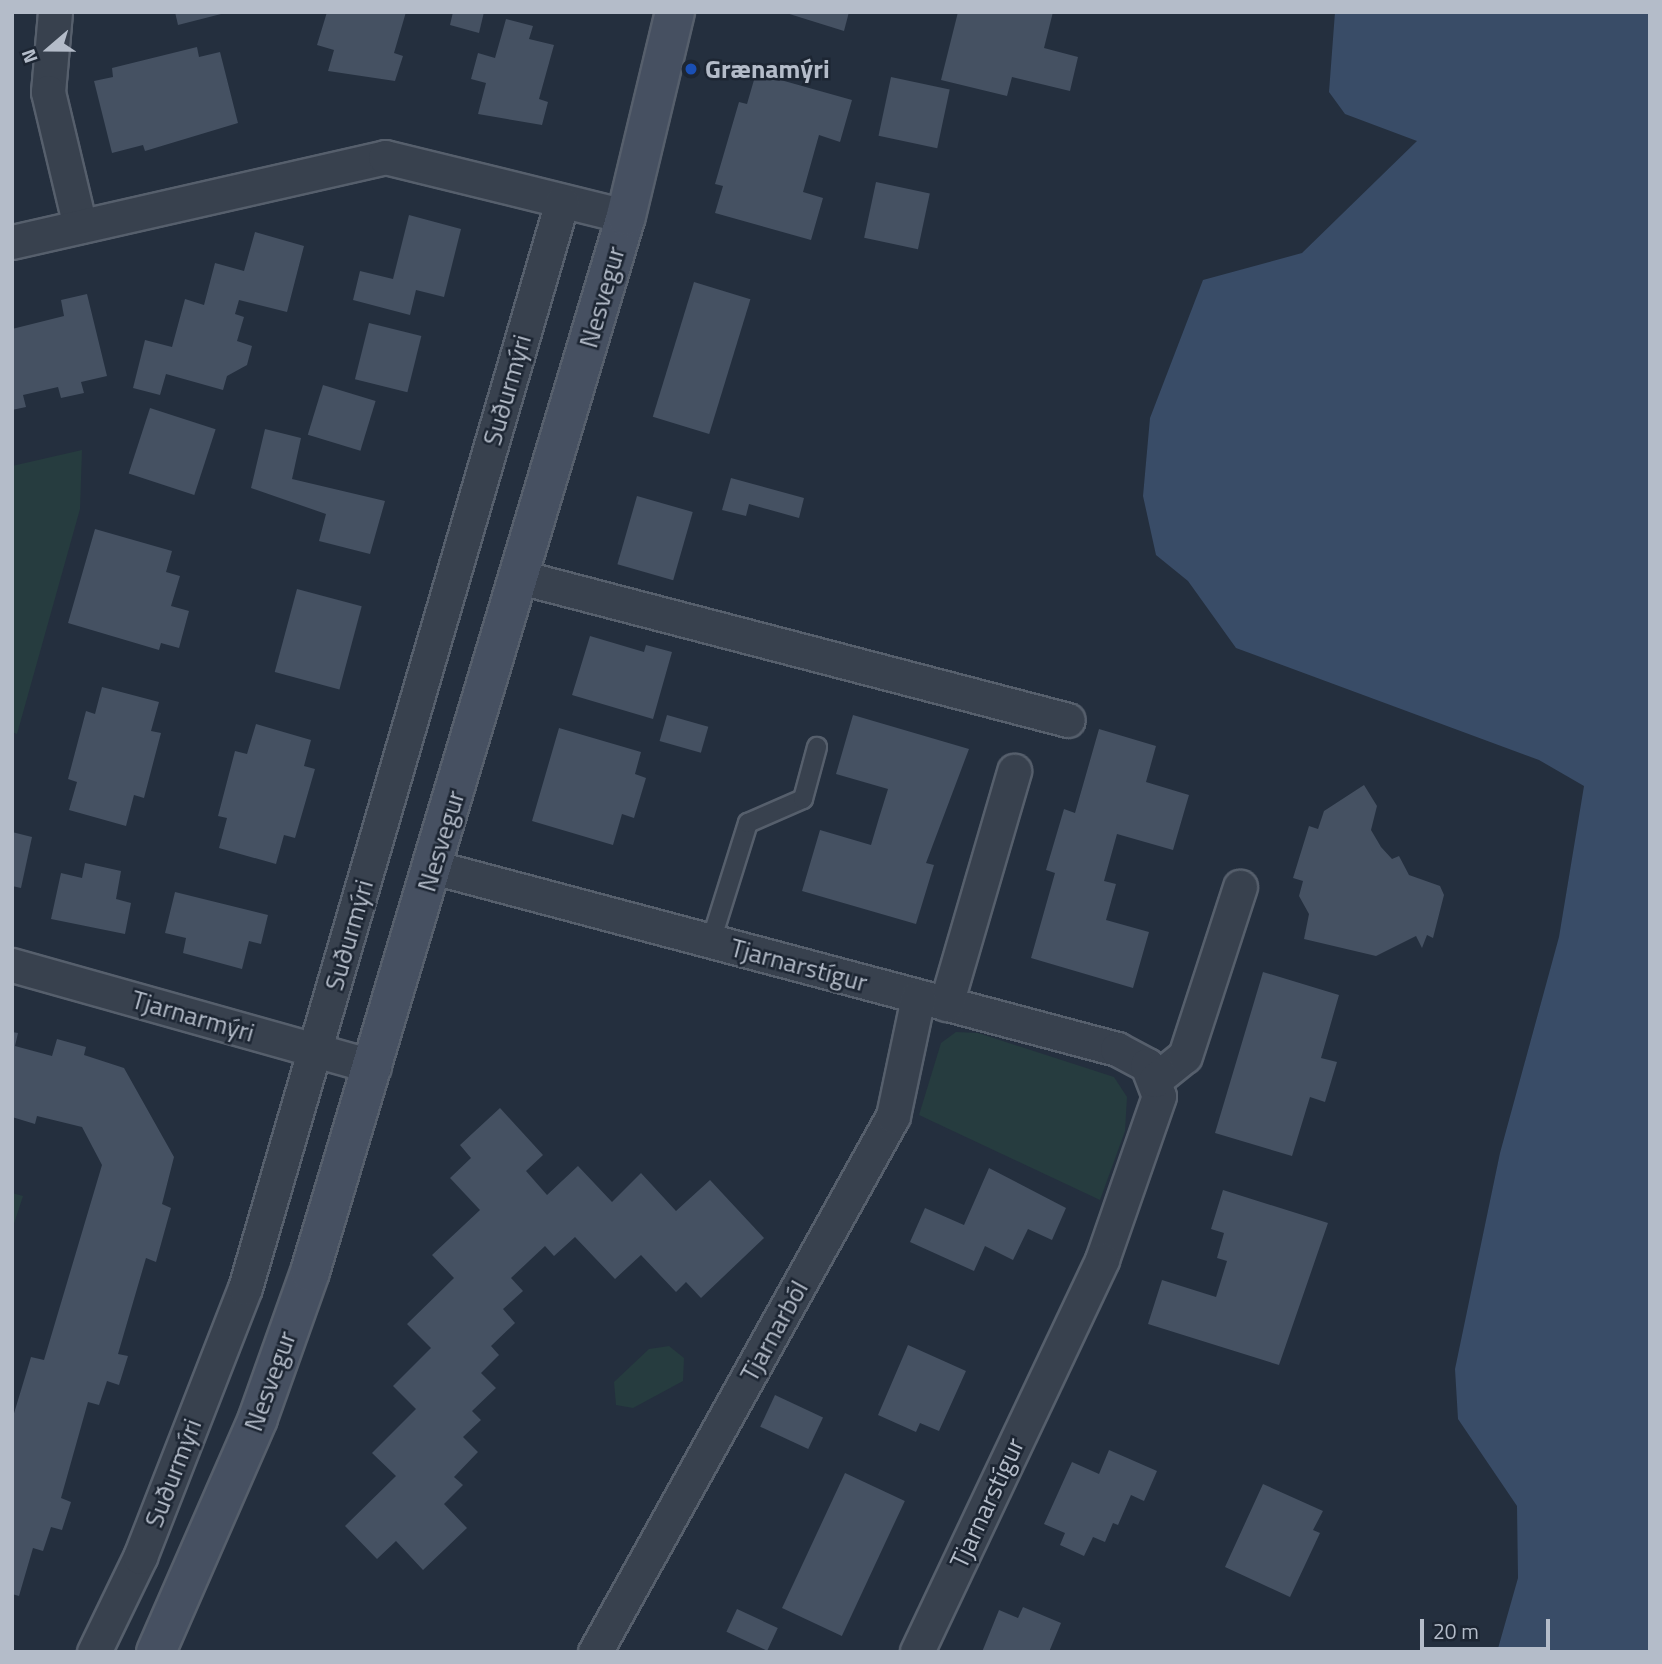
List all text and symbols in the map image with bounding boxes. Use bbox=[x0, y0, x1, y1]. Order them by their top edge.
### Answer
north arrow bbox=[14, 14, 84, 84]
text: N bbox=[13, 45, 45, 68]
place label: Grænamýri bbox=[705, 53, 830, 85]
marker: Grænamýri bbox=[683, 61, 699, 77]
street label: Nesvegur bbox=[573, 243, 631, 351]
street label: Suðurmýri bbox=[476, 331, 538, 449]
street label: Nesvegur bbox=[411, 787, 471, 895]
street label: Suðurmýri bbox=[318, 876, 380, 994]
street label: Tjarnarstígur bbox=[727, 932, 871, 998]
street label: Tjarnarmýri bbox=[128, 984, 258, 1048]
street label: Tjarnarból bbox=[734, 1275, 814, 1387]
street label: Nesvegur bbox=[238, 1327, 302, 1435]
street label: Suðurmýri bbox=[138, 1414, 208, 1532]
street label: Tjarnarstígur bbox=[943, 1433, 1031, 1573]
scale bar bbox=[1424, 1604, 1554, 1648]
text: 20 m bbox=[1433, 1615, 1479, 1647]

